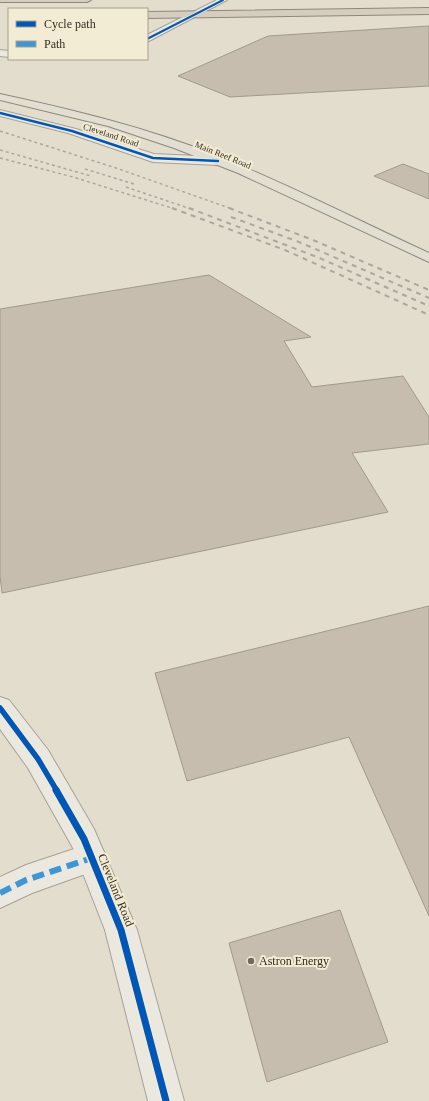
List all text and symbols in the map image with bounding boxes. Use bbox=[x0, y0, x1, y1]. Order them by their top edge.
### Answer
legend bbox=[8, 8, 148, 60]
text: Cycle path bbox=[44, 17, 96, 31]
text: Path bbox=[44, 37, 65, 51]
street label: Cleveland Road bbox=[82, 121, 140, 149]
street label: Main Reef Road bbox=[194, 139, 253, 171]
street label: Cleveland Road bbox=[95, 852, 137, 928]
place label: Astron Energy bbox=[259, 954, 329, 968]
marker: Astron Energy bbox=[246, 956, 256, 966]

